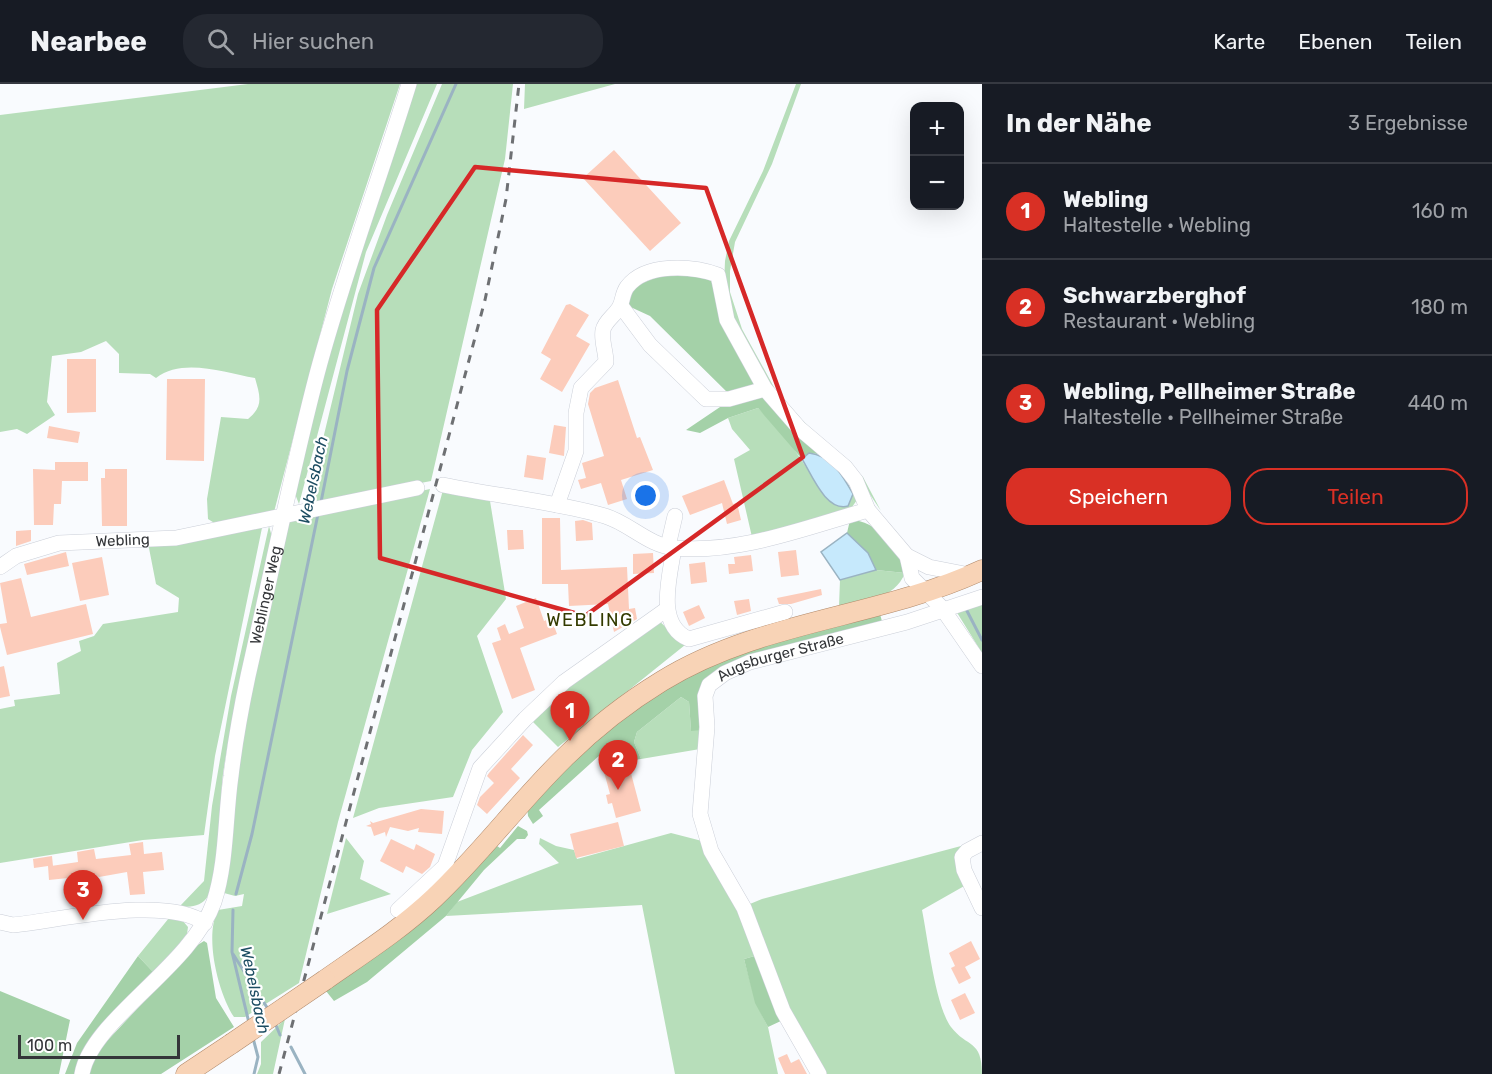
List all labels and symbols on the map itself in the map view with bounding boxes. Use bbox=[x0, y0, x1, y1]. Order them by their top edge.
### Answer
water label: Webelsbach bbox=[294, 434, 332, 526]
your location bbox=[631, 481, 660, 510]
street label: Webling bbox=[95, 530, 150, 550]
street label: Weblinger Weg bbox=[246, 544, 285, 646]
district label: WEBLING bbox=[546, 609, 634, 631]
street label: Augsburger Straße bbox=[713, 629, 846, 685]
pin: 1 bbox=[550, 692, 590, 741]
pin: 2 bbox=[598, 740, 638, 790]
pin: 3 bbox=[64, 870, 103, 920]
water label: Webelsbach bbox=[236, 944, 274, 1036]
scale bar bbox=[18, 1032, 180, 1060]

